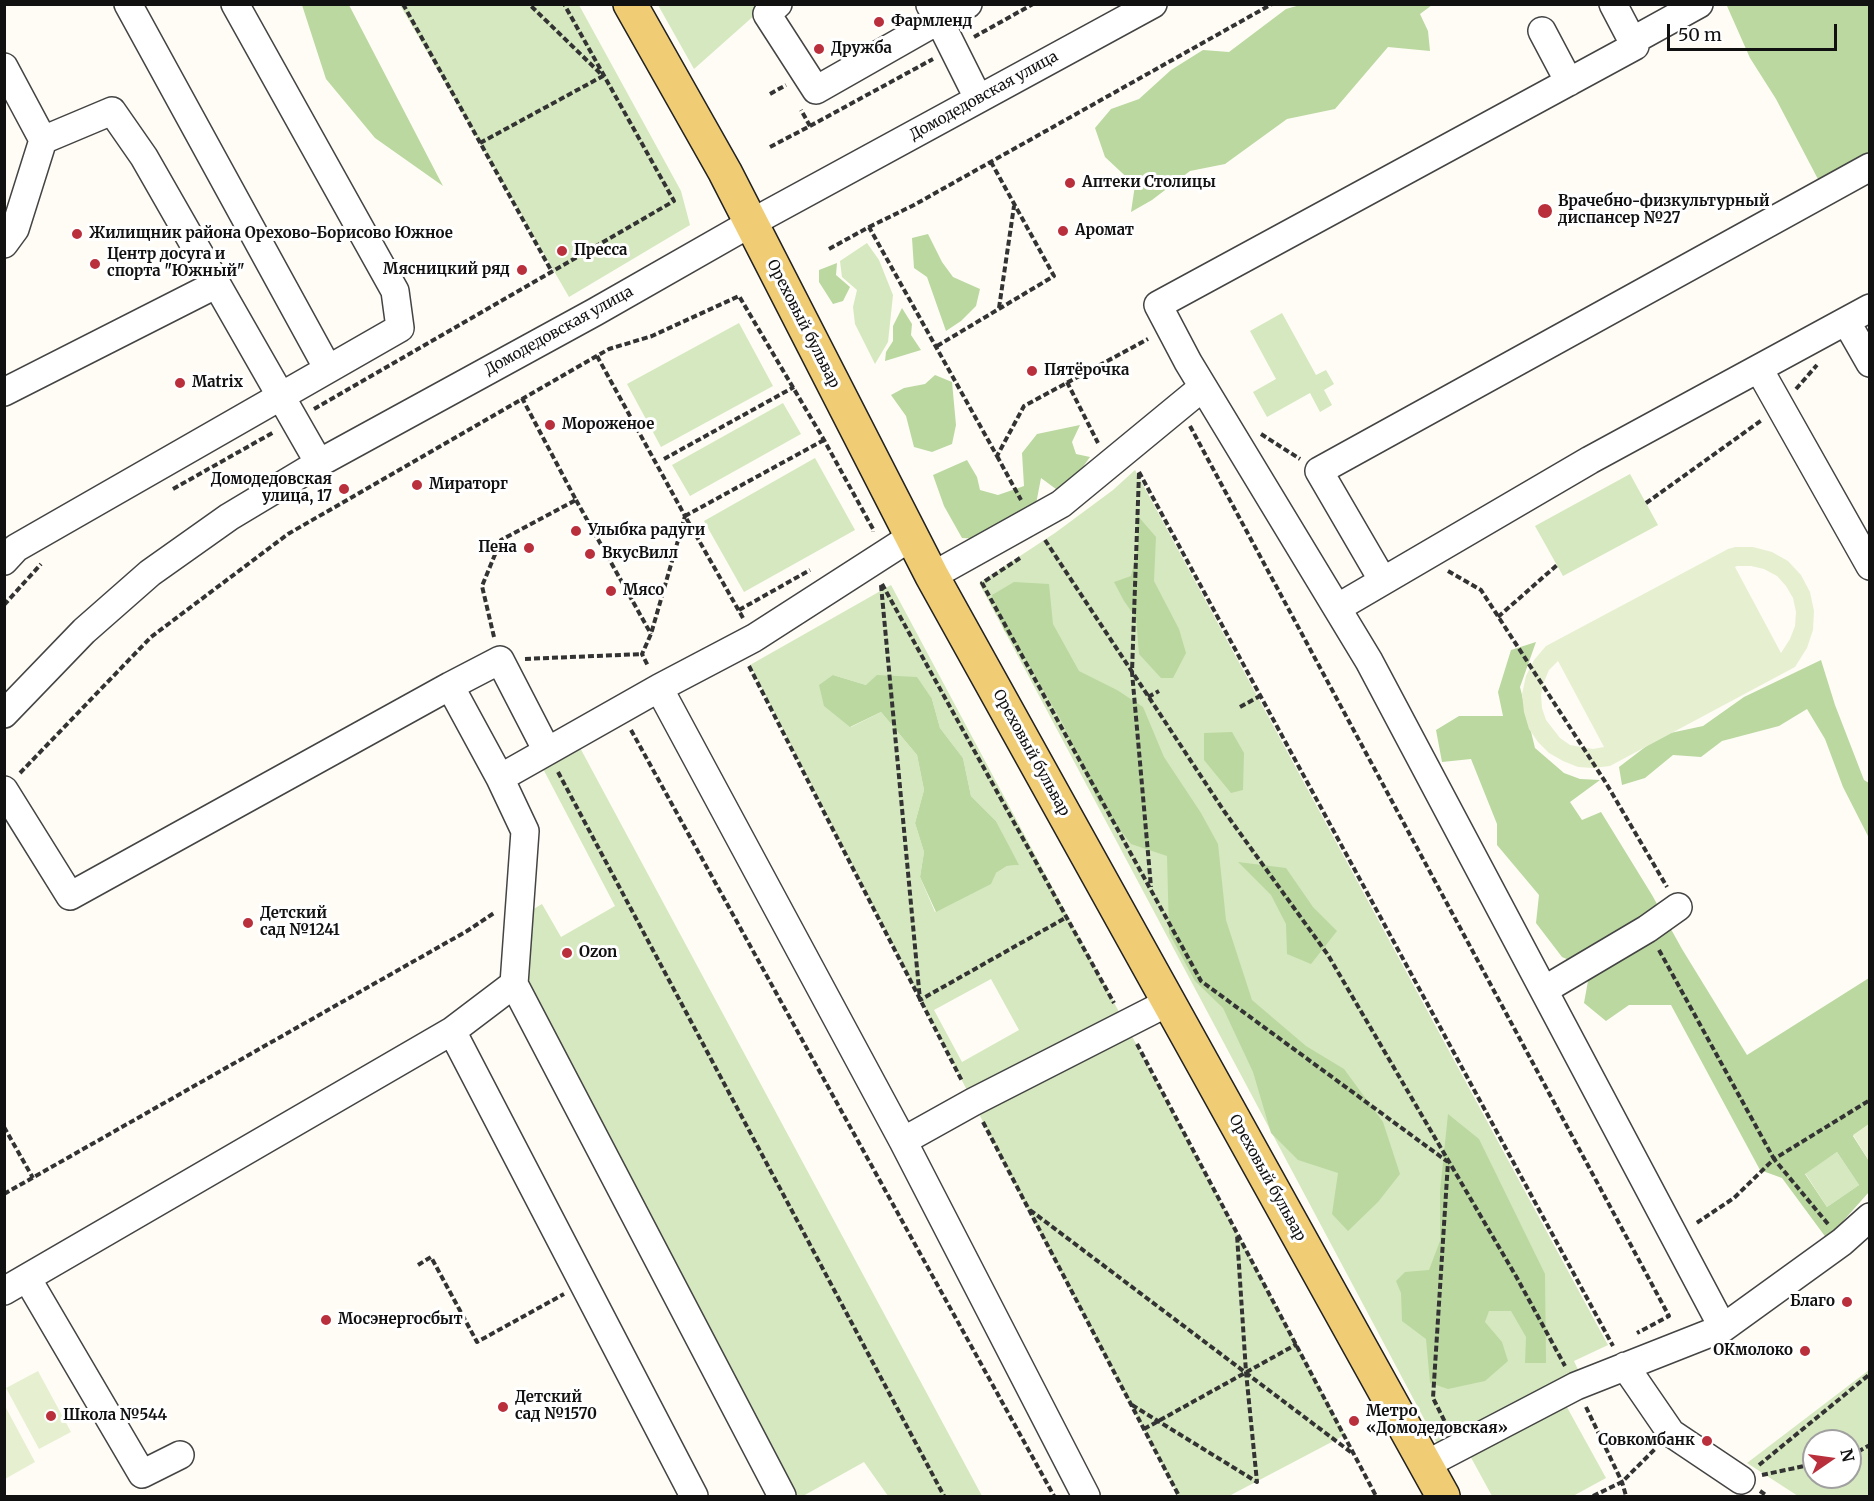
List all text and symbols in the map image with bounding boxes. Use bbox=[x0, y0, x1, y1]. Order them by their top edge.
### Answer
scale bar bbox=[1670, 12, 1840, 50]
place label: Фармленд bbox=[891, 13, 972, 31]
marker: Фармленд bbox=[872, 15, 886, 29]
text: 50 m bbox=[1678, 23, 1722, 46]
place label: Дружба bbox=[831, 40, 892, 58]
marker: Дружба bbox=[812, 42, 826, 56]
street label: Домодедовская улица bbox=[907, 48, 1061, 144]
place label: Аптеки Столицы bbox=[1082, 174, 1216, 192]
marker: Аптеки Столицы bbox=[1063, 176, 1077, 190]
place label: Врачебно-физкультурный диспансер №27 bbox=[1558, 193, 1770, 228]
marker: Врачебно-физкультурный диспансер №27 bbox=[1536, 202, 1554, 220]
place label: Аромат bbox=[1075, 222, 1134, 240]
marker: Аромат bbox=[1056, 224, 1070, 238]
place label: Жилищник района Орехово-Борисово Южное bbox=[89, 225, 453, 243]
marker: Жилищник района Орехово-Борисово Южное bbox=[70, 227, 84, 241]
place label: Пресса bbox=[574, 242, 627, 260]
marker: Пресса bbox=[555, 244, 569, 258]
place label: Центр досуга и спорта "Южный" bbox=[107, 246, 244, 281]
marker: Центр досуга и спорта "Южный" bbox=[88, 257, 102, 271]
street label: Ореховый бульвар bbox=[763, 257, 843, 391]
place label: Мясницкий ряд bbox=[383, 261, 510, 279]
marker: Мясницкий ряд bbox=[515, 263, 529, 277]
street label: Домодедовская улица bbox=[482, 283, 636, 379]
place label: Пятёрочка bbox=[1044, 362, 1129, 380]
marker: Пятёрочка bbox=[1025, 364, 1039, 378]
place label: Matrix bbox=[192, 374, 243, 392]
marker: Matrix bbox=[173, 376, 187, 390]
place label: Мороженое bbox=[562, 416, 654, 434]
marker: Мороженое bbox=[543, 418, 557, 432]
place label: Домодедовская улица, 17 bbox=[211, 471, 332, 506]
place label: Мираторг bbox=[429, 476, 508, 494]
marker: Мираторг bbox=[410, 478, 424, 492]
marker: Домодедовская улица, 17 bbox=[337, 482, 351, 496]
place label: Улыбка радуги bbox=[588, 522, 705, 540]
marker: Улыбка радуги bbox=[569, 524, 583, 538]
place label: Пена bbox=[478, 539, 517, 557]
marker: Пена bbox=[522, 541, 536, 555]
place label: ВкусВилл bbox=[602, 545, 678, 563]
marker: ВкусВилл bbox=[583, 547, 597, 561]
place label: Мясо bbox=[623, 582, 664, 600]
marker: Мясо bbox=[604, 584, 618, 598]
street label: Ореховый бульвар bbox=[989, 687, 1073, 819]
place label: Детский сад №1241 bbox=[260, 905, 340, 940]
marker: Детский сад №1241 bbox=[241, 916, 255, 930]
place label: Ozon bbox=[579, 944, 617, 962]
marker: Ozon bbox=[560, 946, 574, 960]
street label: Ореховый бульвар bbox=[1225, 1112, 1309, 1244]
place label: Благо bbox=[1790, 1293, 1835, 1311]
marker: Благо bbox=[1840, 1295, 1854, 1309]
place label: Мосэнергосбыт bbox=[338, 1311, 463, 1329]
marker: Мосэнергосбыт bbox=[319, 1313, 333, 1327]
place label: ОКмолоко bbox=[1713, 1342, 1793, 1360]
marker: ОКмолоко bbox=[1798, 1344, 1812, 1358]
place label: Детский сад №1570 bbox=[515, 1389, 597, 1424]
marker: Детский сад №1570 bbox=[496, 1400, 510, 1414]
place label: Метро «Домодедовская» bbox=[1366, 1403, 1508, 1438]
place label: Школа №544 bbox=[63, 1407, 167, 1425]
marker: Школа №544 bbox=[44, 1409, 58, 1423]
marker: Метро «Домодедовская» bbox=[1347, 1414, 1361, 1428]
north arrow bbox=[1802, 1429, 1862, 1489]
place label: Совкомбанк bbox=[1598, 1432, 1695, 1450]
marker: Совкомбанк bbox=[1700, 1434, 1714, 1448]
text: N bbox=[1836, 1447, 1859, 1464]

